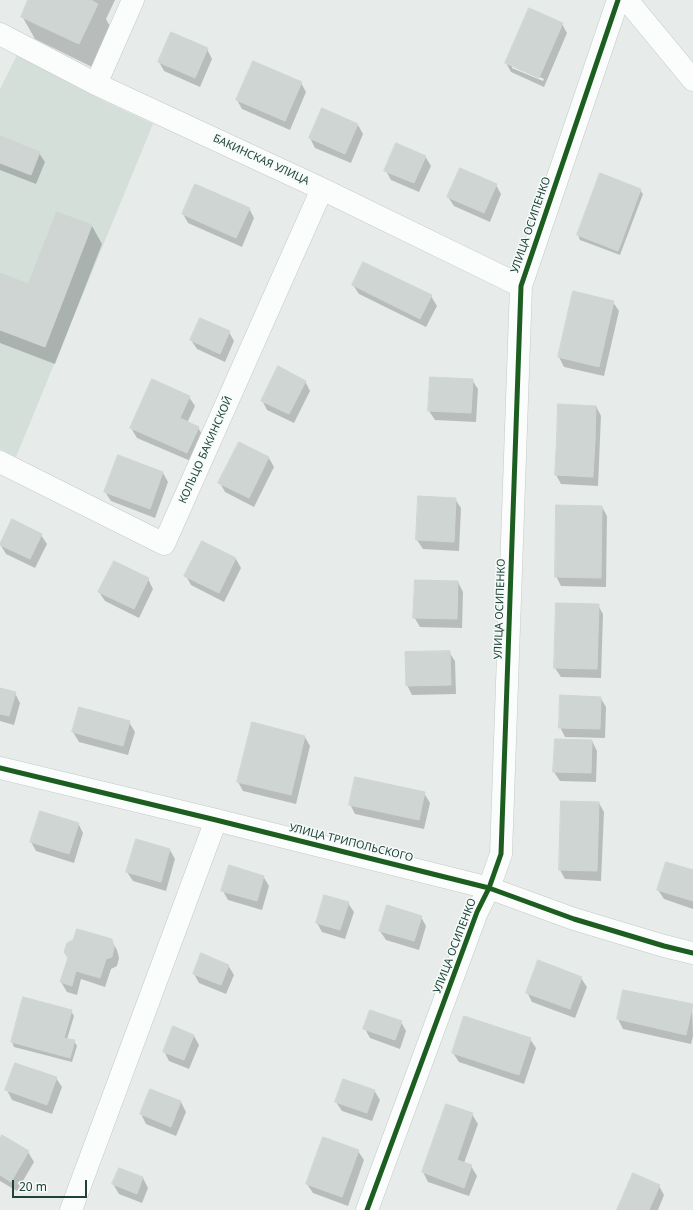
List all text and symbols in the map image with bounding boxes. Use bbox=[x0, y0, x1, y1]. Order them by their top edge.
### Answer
street label: БАКИНСКАЯ УЛИЦА bbox=[211, 132, 311, 188]
street label: УЛИЦА ОСИПЕНКО bbox=[508, 175, 554, 275]
street label: КОЛЬЦО БАКИНСКОЙ bbox=[176, 394, 236, 506]
street label: УЛИЦА ОСИПЕНКО bbox=[492, 558, 508, 660]
street label: УЛИЦА ТРИПОЛЬСКОГО bbox=[288, 821, 414, 865]
street label: УЛИЦА ОСИПЕНКО bbox=[431, 897, 479, 995]
scale bar bbox=[14, 1172, 89, 1198]
text: 20 m bbox=[19, 1178, 47, 1195]

